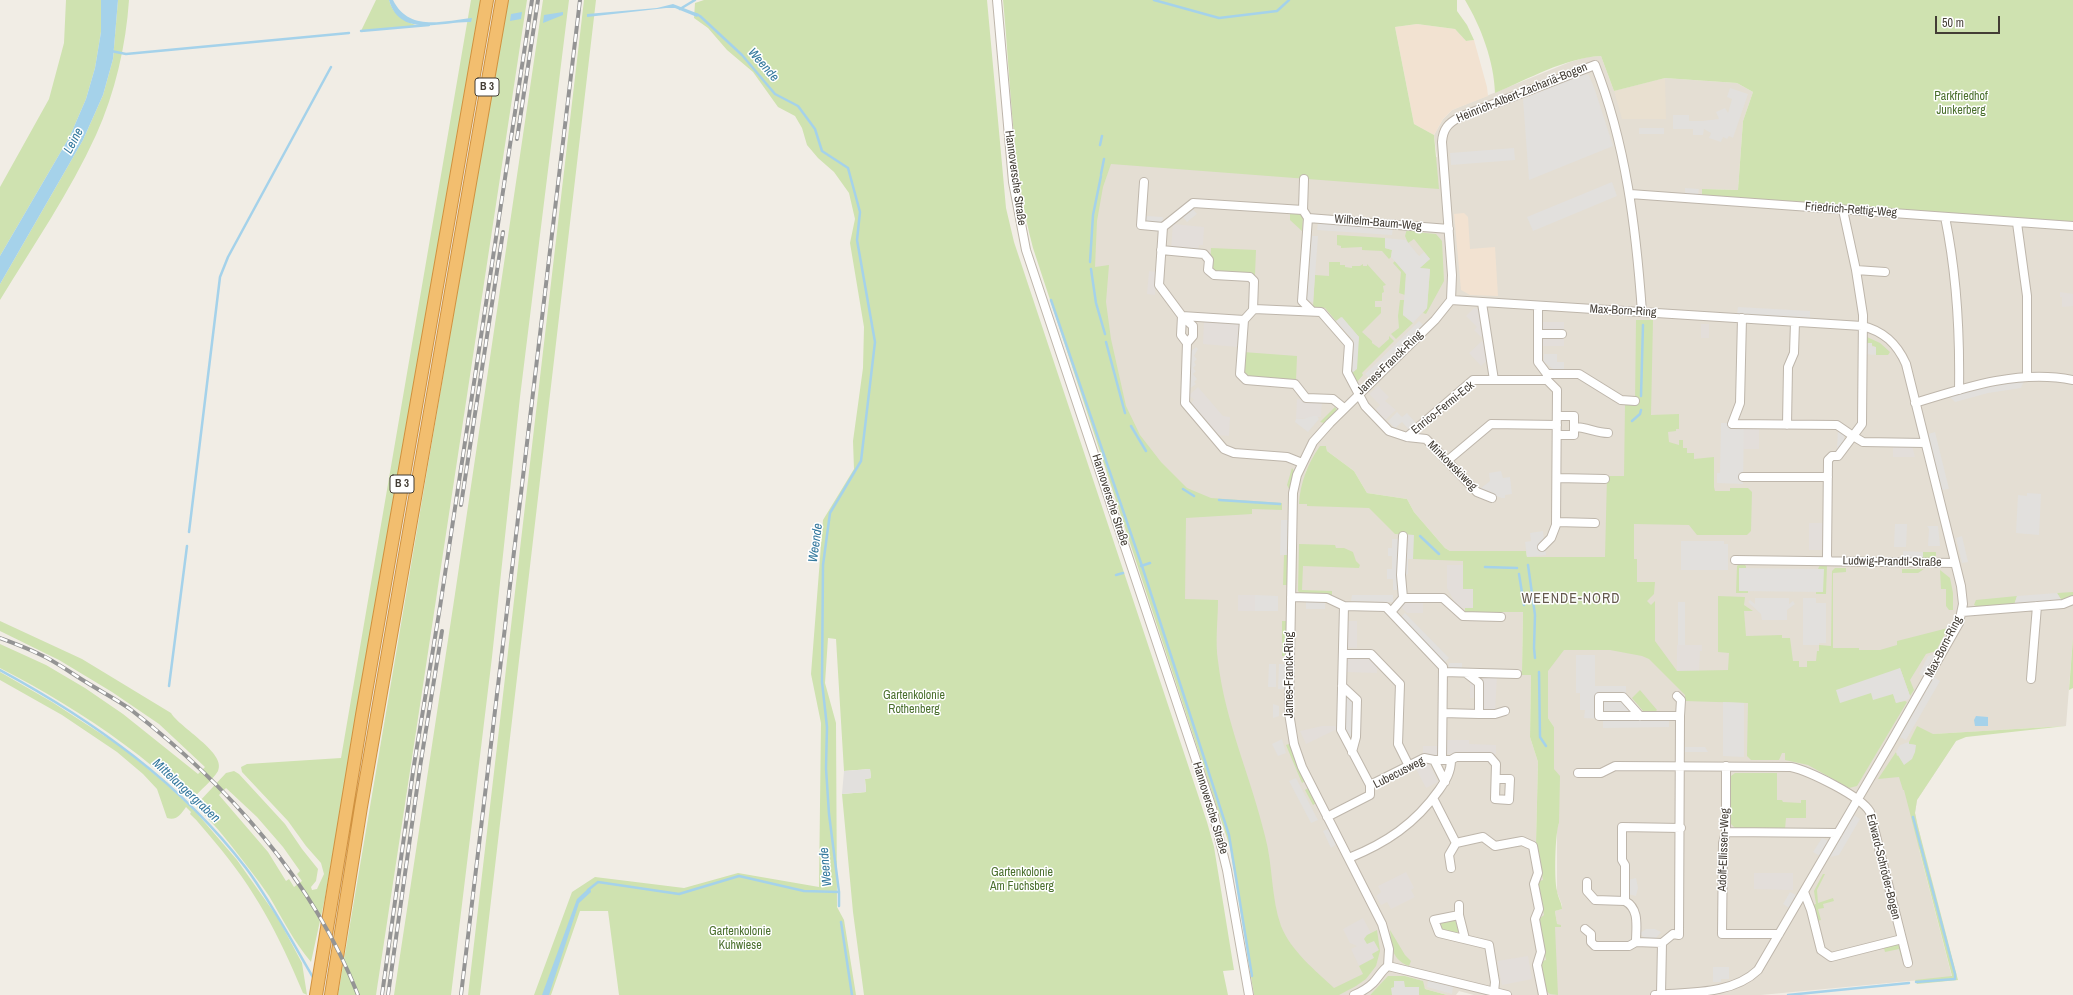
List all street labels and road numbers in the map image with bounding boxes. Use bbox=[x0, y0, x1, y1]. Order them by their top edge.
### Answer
street label: Heinrich-Albert-Zachariä-Bogen bbox=[1454, 60, 1590, 126]
road number: B 3 bbox=[475, 78, 499, 96]
street label: Hannoversche Straße bbox=[1001, 130, 1029, 226]
street label: Friedrich-Rettig-Weg bbox=[1804, 200, 1898, 220]
street label: Wilhelm-Baum-Weg bbox=[1334, 212, 1422, 234]
street label: Max-Born-Ring bbox=[1589, 302, 1657, 320]
street label: James-Franck-Ring bbox=[1354, 328, 1426, 398]
street label: Enrico-Fermi-Eck bbox=[1409, 378, 1477, 438]
street label: Minkowskiweg bbox=[1424, 438, 1480, 494]
street label: Hannoversche Straße bbox=[1088, 452, 1132, 548]
road number: B 3 bbox=[390, 475, 414, 493]
street label: Ludwig-Prandtl-Straße bbox=[1842, 554, 1942, 570]
street label: Max-Born-Ring bbox=[1922, 614, 1966, 680]
street label: James-Franck-Ring bbox=[1283, 632, 1297, 718]
street label: Lubecusweg bbox=[1371, 754, 1427, 792]
street label: Hannoversche Straße bbox=[1189, 760, 1231, 856]
street label: Adolf-Ellissen-Weg bbox=[1715, 808, 1733, 892]
street label: Edward-Schröder-Bogen bbox=[1863, 813, 1903, 921]

